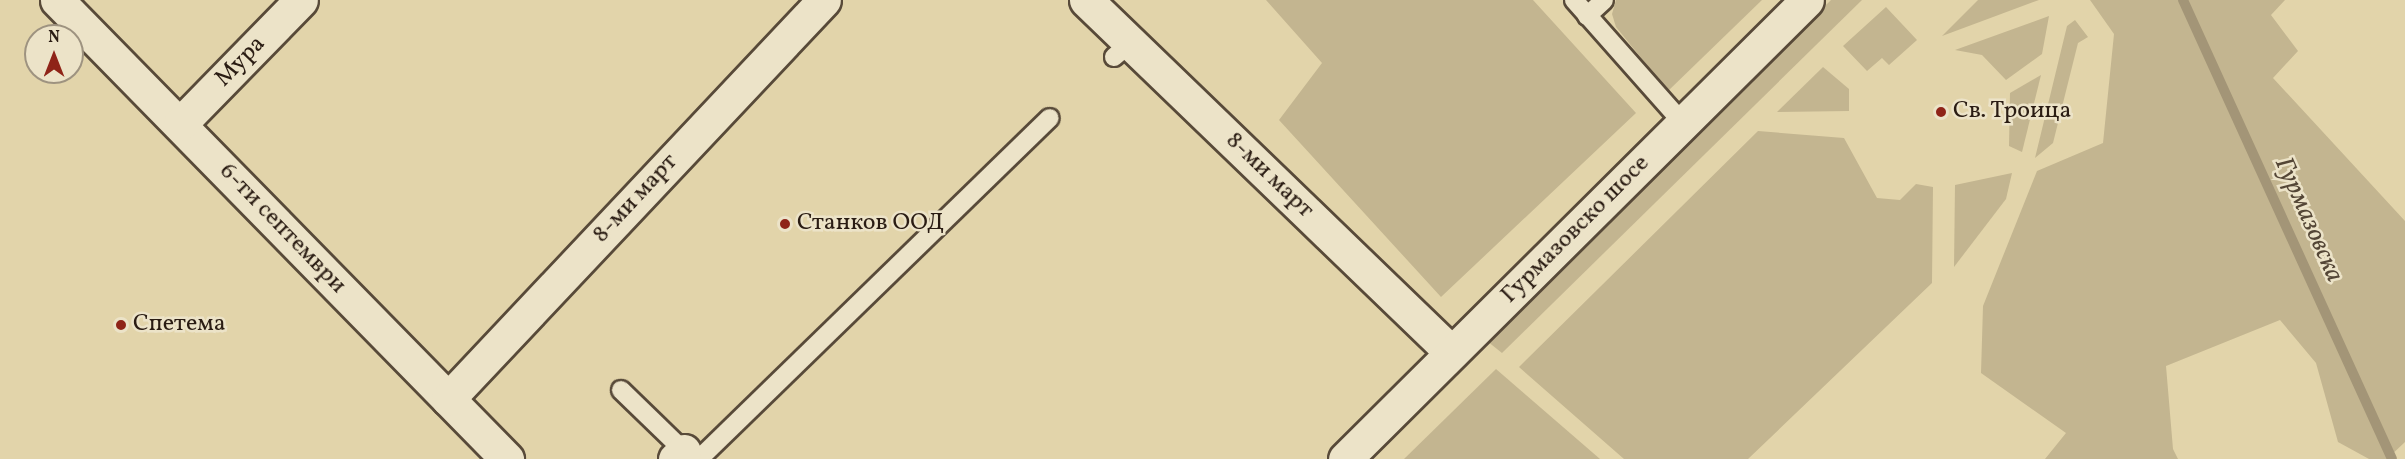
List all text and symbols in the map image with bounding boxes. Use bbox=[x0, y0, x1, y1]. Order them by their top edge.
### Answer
north arrow bbox=[24, 24, 84, 84]
text: N bbox=[48, 27, 60, 49]
street label: Мура bbox=[210, 30, 272, 94]
place label: Св. Троица bbox=[1953, 98, 2072, 126]
marker: Св. Троица bbox=[1934, 105, 1948, 119]
street label: 8-ми март bbox=[1219, 127, 1319, 225]
street label: 8-ми март bbox=[587, 148, 685, 250]
street label: Гурмазовско шосе bbox=[1496, 150, 1656, 310]
water label: Гурмазовска bbox=[2267, 153, 2349, 287]
street label: 6-ти септември bbox=[213, 158, 351, 300]
place label: Станков ООД bbox=[797, 210, 944, 238]
marker: Станков ООД bbox=[778, 217, 792, 231]
place label: Спетема bbox=[133, 311, 226, 339]
marker: Спетема bbox=[114, 318, 128, 332]

